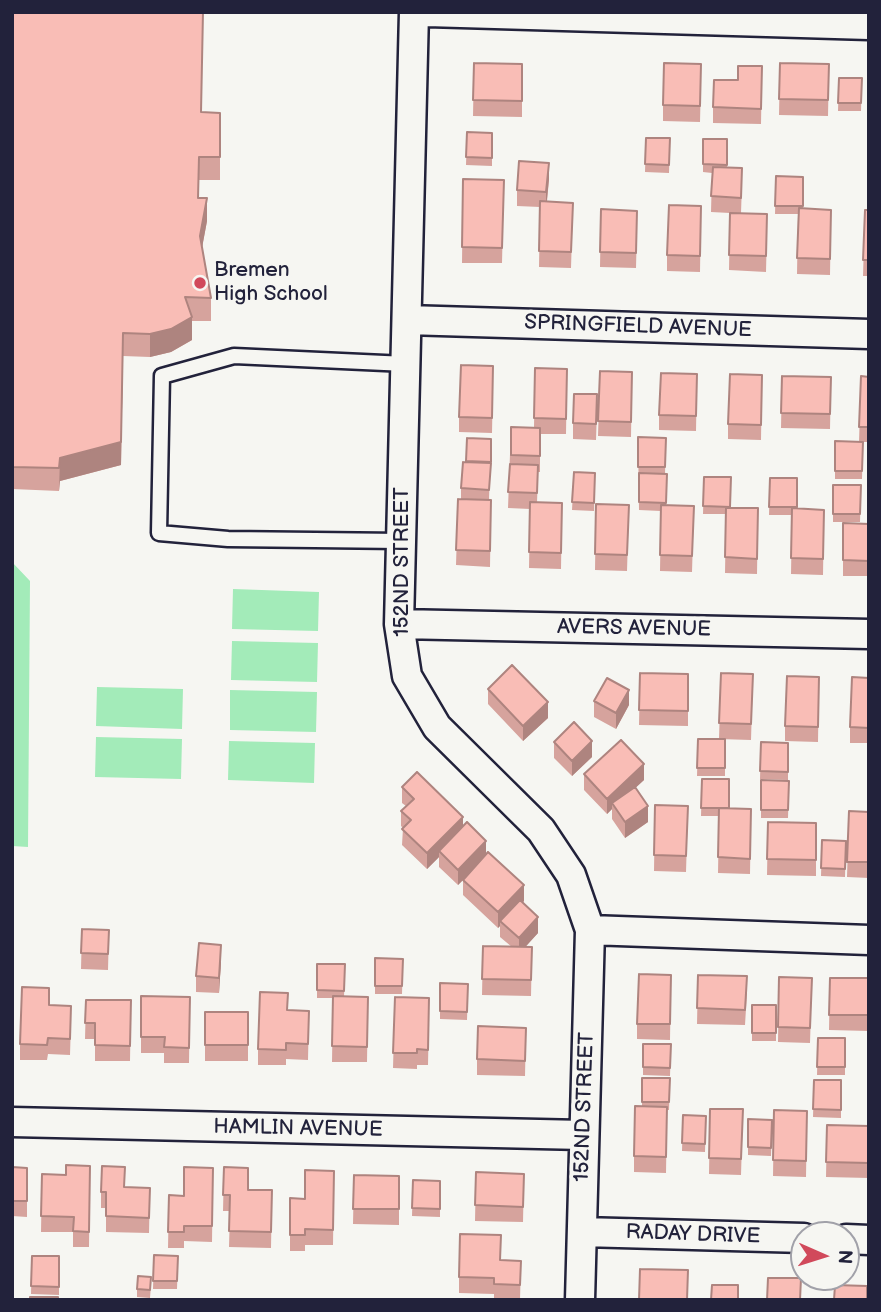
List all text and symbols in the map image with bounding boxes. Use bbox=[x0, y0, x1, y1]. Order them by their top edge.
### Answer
place label: Bremen High School bbox=[214, 258, 328, 308]
marker: Bremen High School bbox=[192, 275, 208, 291]
street label: SPRINGFIELD AVENUE bbox=[524, 310, 752, 344]
street label: 152ND STREET bbox=[390, 487, 416, 637]
street label: AVERS AVENUE bbox=[557, 615, 711, 643]
street label: 152ND STREET bbox=[570, 1032, 600, 1182]
street label: HAMLIN AVENUE bbox=[213, 1115, 383, 1143]
street label: RADAY DRIVE bbox=[625, 1220, 761, 1250]
north arrow bbox=[790, 1221, 860, 1291]
text: N bbox=[833, 1249, 856, 1265]

